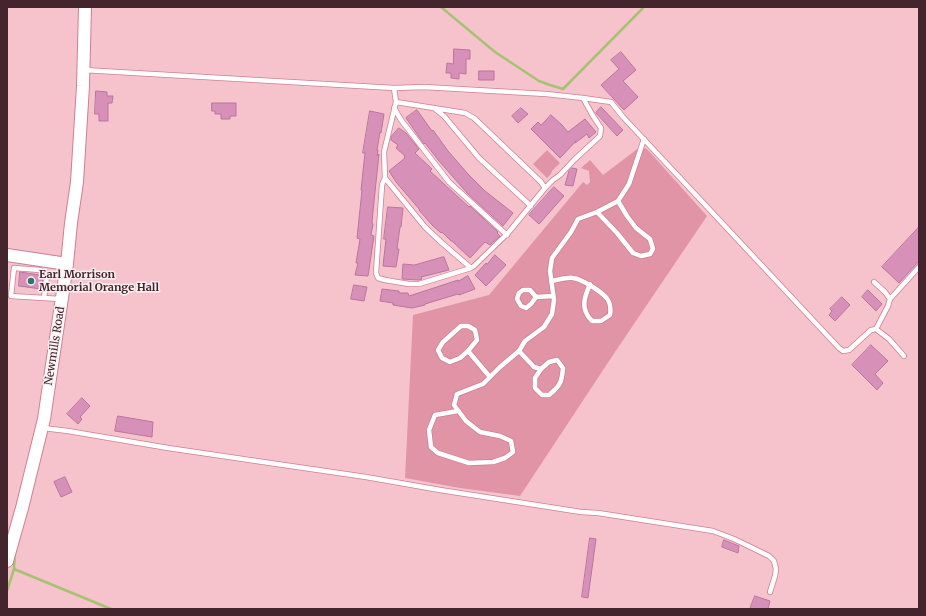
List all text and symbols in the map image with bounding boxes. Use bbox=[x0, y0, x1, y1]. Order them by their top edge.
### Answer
place label: Earl Morrison Memorial Orange Hall bbox=[39, 268, 159, 294]
marker: Earl Morrison Memorial Orange Hall bbox=[26, 276, 36, 286]
street label: Newmills Road bbox=[42, 306, 68, 386]

